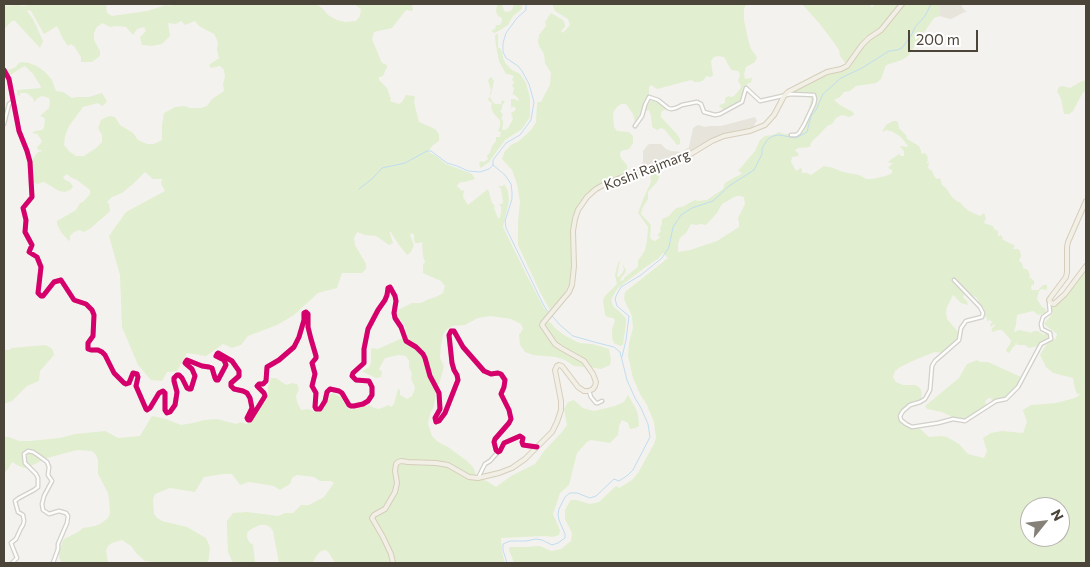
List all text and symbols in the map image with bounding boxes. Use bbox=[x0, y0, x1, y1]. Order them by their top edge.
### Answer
scale bar bbox=[910, 20, 980, 52]
text: 200 m bbox=[916, 30, 960, 48]
street label: Koshi Rajmarg bbox=[602, 146, 692, 194]
north arrow bbox=[1020, 497, 1070, 547]
text: N bbox=[1048, 506, 1068, 524]

